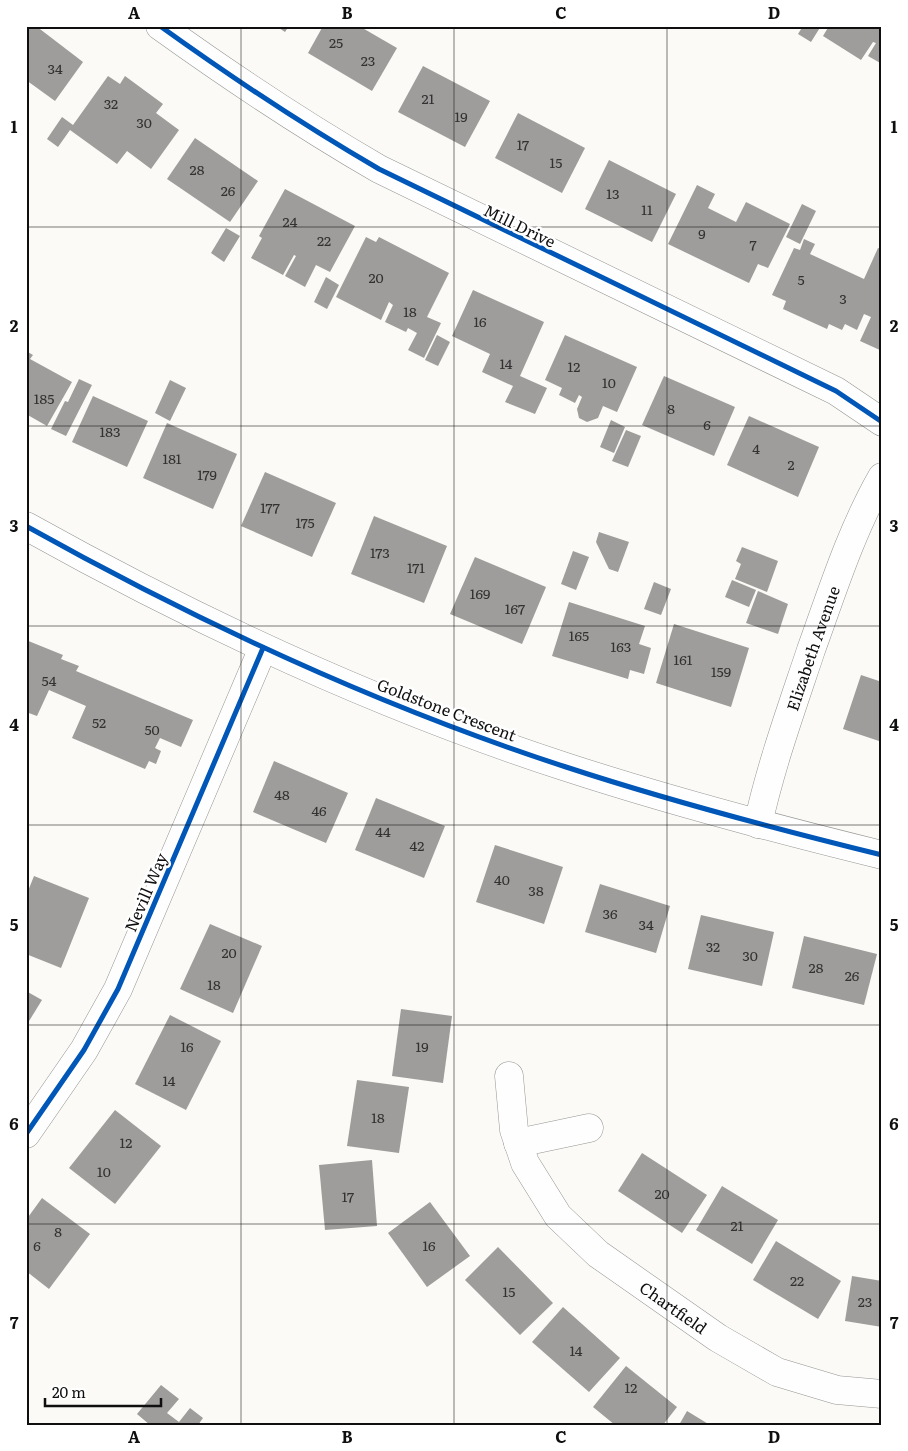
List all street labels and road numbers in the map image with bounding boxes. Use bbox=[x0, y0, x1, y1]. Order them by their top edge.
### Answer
street label: Mill Drive bbox=[480, 197, 560, 253]
street label: Elizabeth Avenue bbox=[779, 582, 845, 714]
street label: Goldstone Crescent bbox=[374, 671, 521, 747]
street label: Nevill Way bbox=[118, 848, 173, 935]
street label: Chartfield bbox=[635, 1275, 712, 1339]

